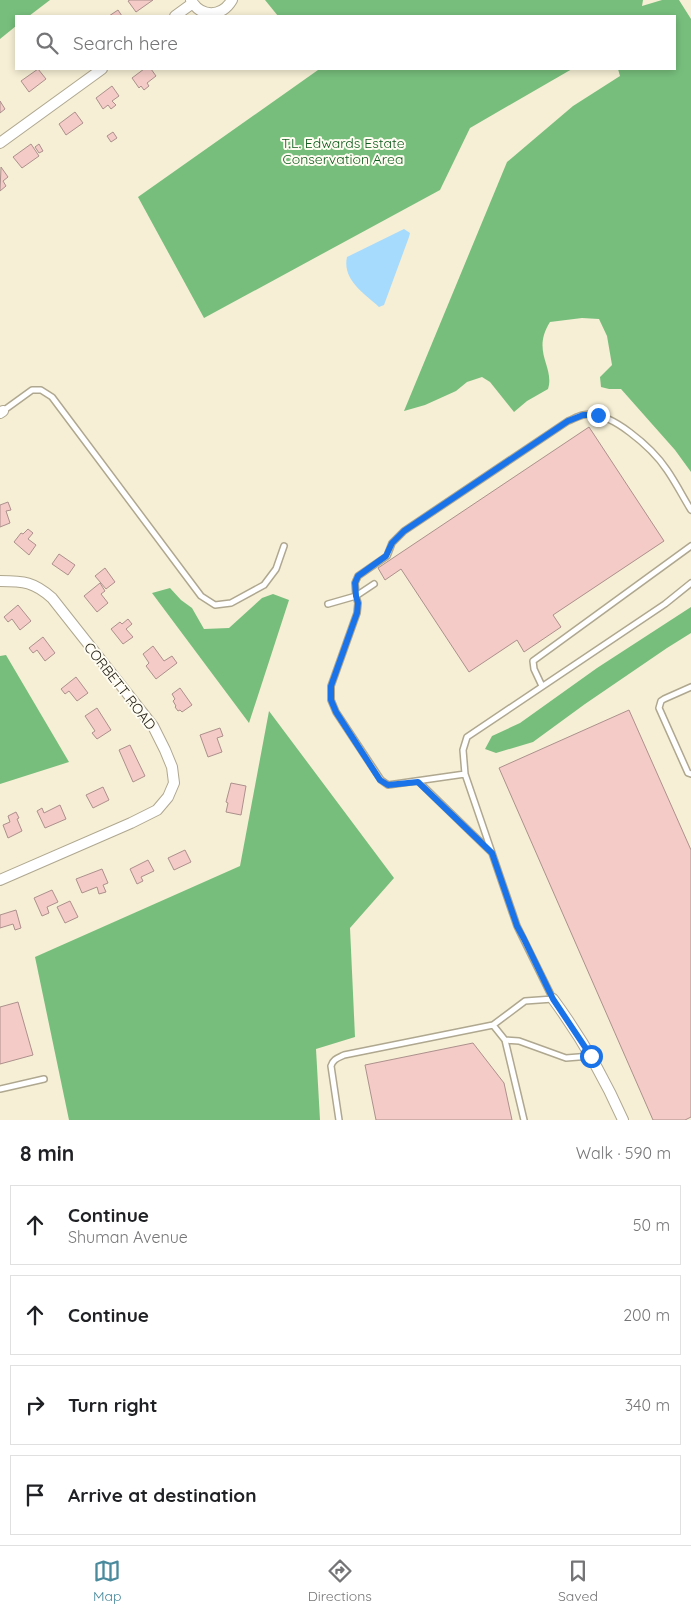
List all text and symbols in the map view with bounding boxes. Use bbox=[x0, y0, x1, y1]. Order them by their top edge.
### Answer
search box bbox=[15, 15, 676, 70]
icon: search bbox=[33, 29, 61, 57]
text: Search here bbox=[73, 31, 178, 55]
park label: T.L. Edwards Estate Conservation Area bbox=[281, 134, 405, 168]
route end bbox=[587, 404, 610, 427]
street label: CORBETT ROAD bbox=[80, 639, 160, 733]
route start bbox=[580, 1045, 603, 1068]
text: 8 min bbox=[20, 1140, 74, 1166]
text: Walk · 590 m bbox=[576, 1143, 671, 1163]
text: Continue bbox=[68, 1203, 149, 1227]
icon: ahead bbox=[21, 1211, 49, 1239]
text: 50 m bbox=[633, 1215, 670, 1235]
text: Shuman Avenue bbox=[68, 1227, 188, 1247]
icon: ahead bbox=[21, 1301, 49, 1329]
text: Continue bbox=[68, 1303, 149, 1327]
text: 200 m bbox=[623, 1305, 670, 1325]
icon: right bbox=[21, 1391, 49, 1419]
text: Turn right bbox=[68, 1393, 157, 1417]
text: 340 m bbox=[625, 1395, 670, 1415]
icon: arrive bbox=[21, 1481, 49, 1509]
text: Arrive at destination bbox=[68, 1483, 257, 1507]
tab: Map bbox=[93, 1557, 122, 1605]
tab: Directions bbox=[308, 1557, 372, 1605]
tab: Saved bbox=[558, 1557, 598, 1605]

